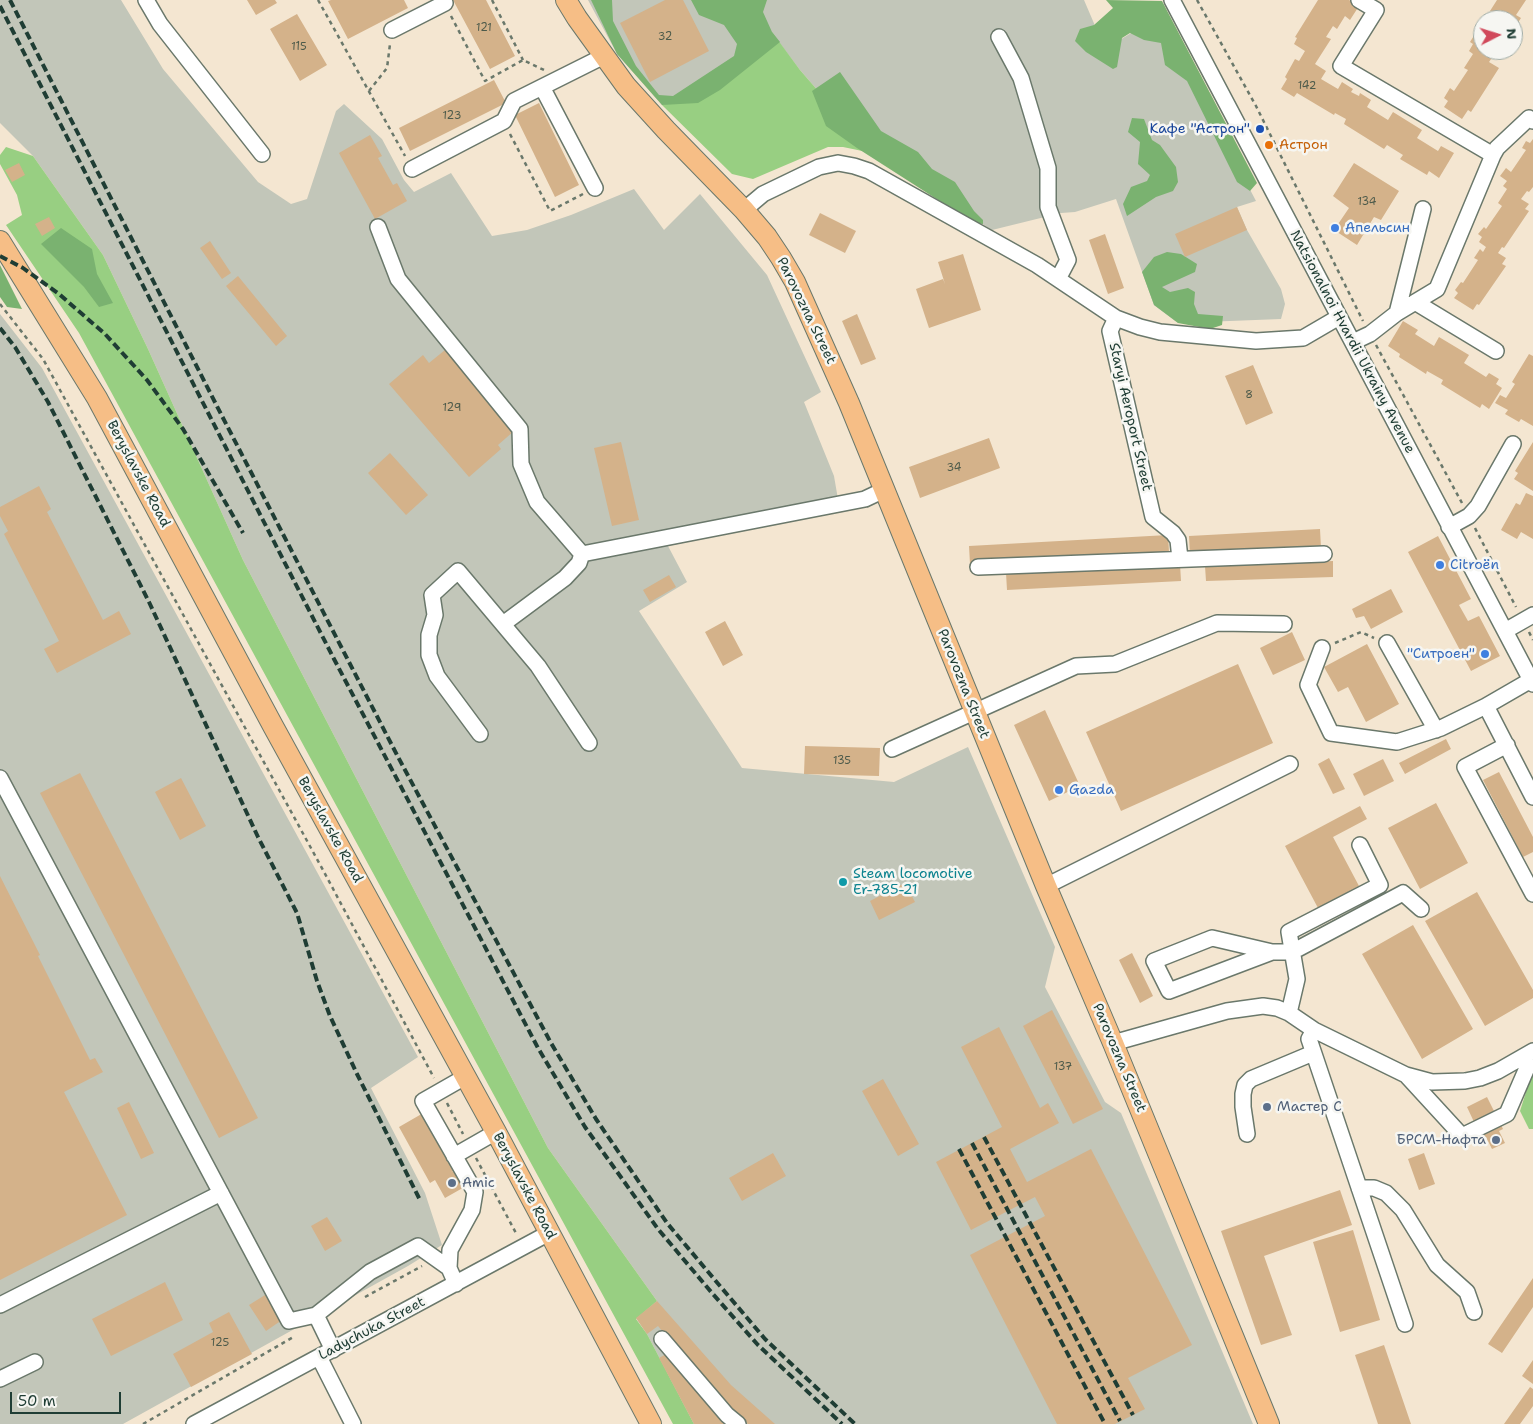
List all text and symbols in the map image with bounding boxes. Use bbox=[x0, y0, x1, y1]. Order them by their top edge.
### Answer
north arrow bbox=[1473, 10, 1523, 60]
house number: 121 bbox=[476, 21, 492, 35]
text: N bbox=[1502, 27, 1521, 40]
house number: 32 bbox=[658, 30, 672, 44]
house number: 115 bbox=[291, 40, 307, 54]
house number: 142 bbox=[1298, 79, 1316, 93]
house number: 123 bbox=[443, 109, 461, 123]
place label: Кафе "Астрон" bbox=[1149, 121, 1250, 137]
marker: Кафе "Астрон" bbox=[1254, 123, 1266, 135]
place label: Астрон bbox=[1279, 137, 1328, 153]
marker: Астрон bbox=[1263, 139, 1275, 151]
house number: 134 bbox=[1357, 195, 1377, 209]
place label: Апельсин bbox=[1345, 220, 1410, 236]
marker: Апельсин bbox=[1329, 222, 1341, 234]
street label: Natsionalnoi Hvardii Ukrainy Avenue bbox=[1286, 228, 1418, 456]
street label: Parovozna Street bbox=[773, 255, 839, 367]
street label: Staryi Aeroport Street bbox=[1105, 341, 1155, 493]
house number: 8 bbox=[1245, 388, 1253, 402]
house number: 129 bbox=[443, 401, 461, 415]
street label: Beryslavske Road bbox=[103, 418, 173, 530]
house number: 34 bbox=[947, 461, 961, 475]
place label: Citroën bbox=[1450, 557, 1499, 573]
marker: Citroën bbox=[1434, 559, 1446, 571]
street label: Parovozna Street bbox=[933, 627, 993, 741]
place label: "Ситроен" bbox=[1407, 646, 1475, 662]
marker: "Ситроен" bbox=[1479, 648, 1491, 660]
house number: 135 bbox=[833, 754, 851, 768]
street label: Beryslavske Road bbox=[294, 774, 366, 886]
place label: Gazda bbox=[1069, 782, 1114, 798]
marker: Gazda bbox=[1053, 784, 1065, 796]
place label: Steam locomotive Er-785-21 bbox=[853, 866, 973, 899]
marker: Steam locomotive Er-785-21 bbox=[837, 876, 849, 888]
street label: Parovozna Street bbox=[1088, 1001, 1150, 1115]
house number: 137 bbox=[1054, 1060, 1072, 1074]
place label: Мастер С bbox=[1277, 1099, 1342, 1115]
marker: Мастер С bbox=[1261, 1101, 1273, 1113]
street label: Beryslavske Road bbox=[489, 1130, 559, 1242]
place label: БРСМ-Нафта bbox=[1397, 1132, 1486, 1148]
marker: БРСМ-Нафта bbox=[1490, 1134, 1502, 1146]
place label: Amic bbox=[462, 1175, 495, 1191]
marker: Amic bbox=[446, 1177, 458, 1189]
street label: Ladychuka Street bbox=[316, 1294, 428, 1364]
house number: 125 bbox=[211, 1336, 229, 1350]
scale bar bbox=[12, 1382, 124, 1414]
text: 50 m bbox=[18, 1391, 56, 1411]

